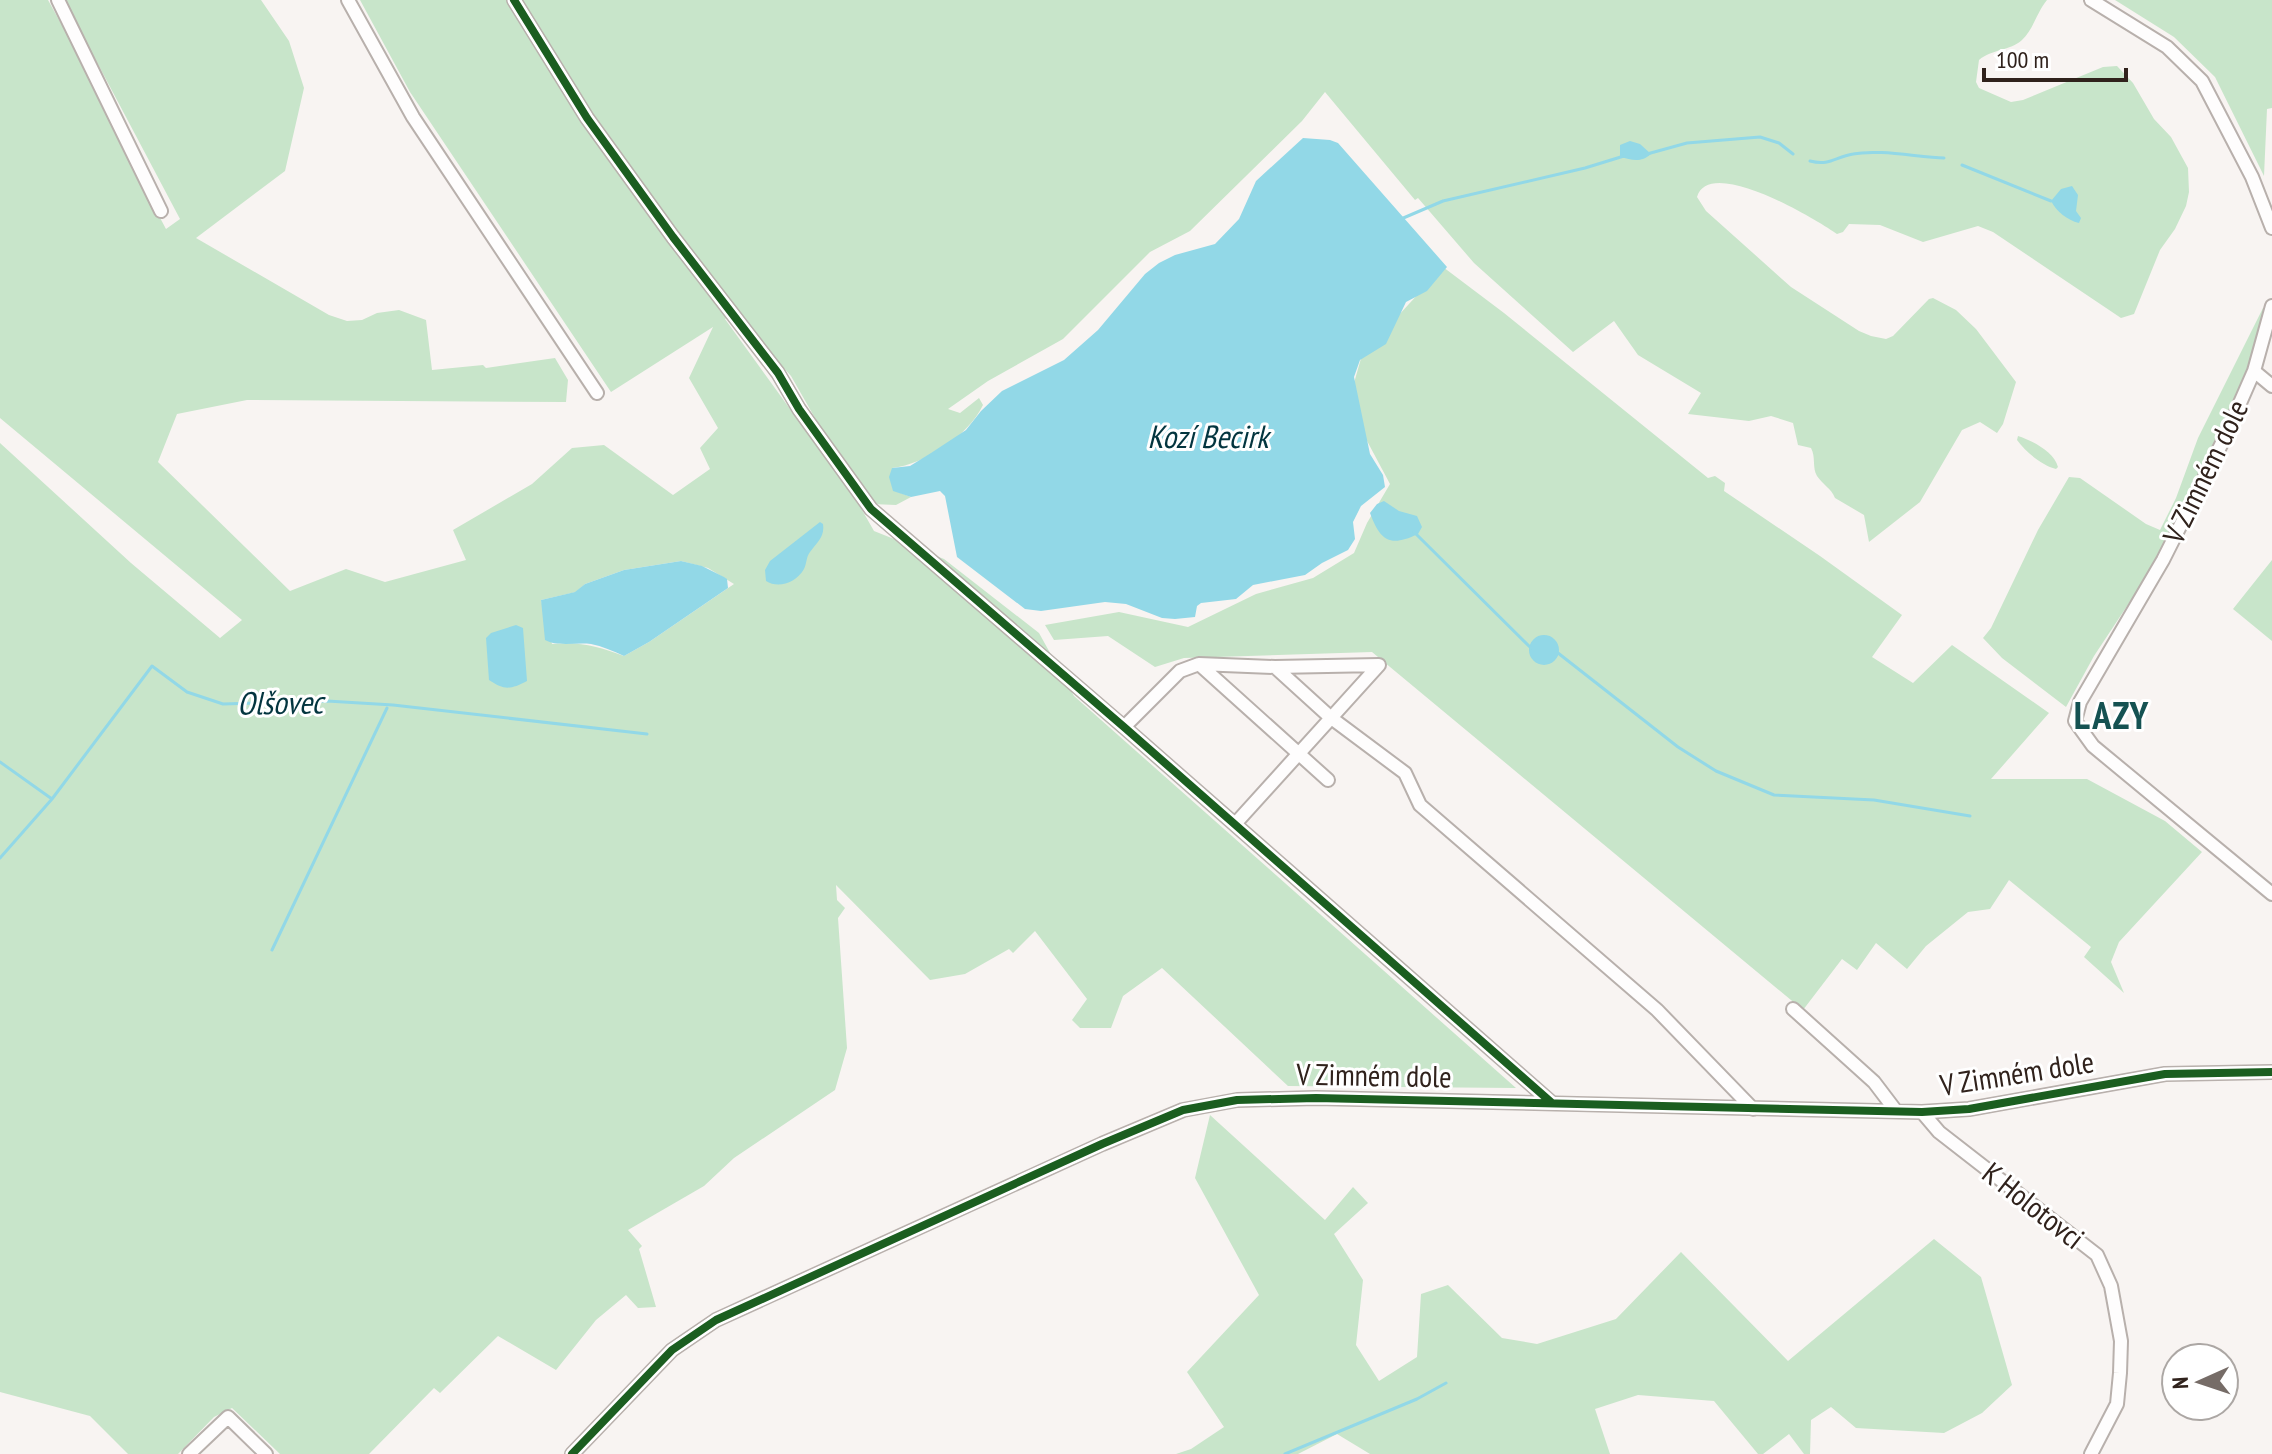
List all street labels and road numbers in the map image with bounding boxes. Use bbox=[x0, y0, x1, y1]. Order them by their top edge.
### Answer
street label: V Zimném dole bbox=[2153, 393, 2256, 550]
street label: V Zimném dole bbox=[1936, 1041, 2096, 1104]
street label: V Zimném dole bbox=[1295, 1054, 1452, 1095]
street label: K Holotovci bbox=[1975, 1153, 2093, 1257]

